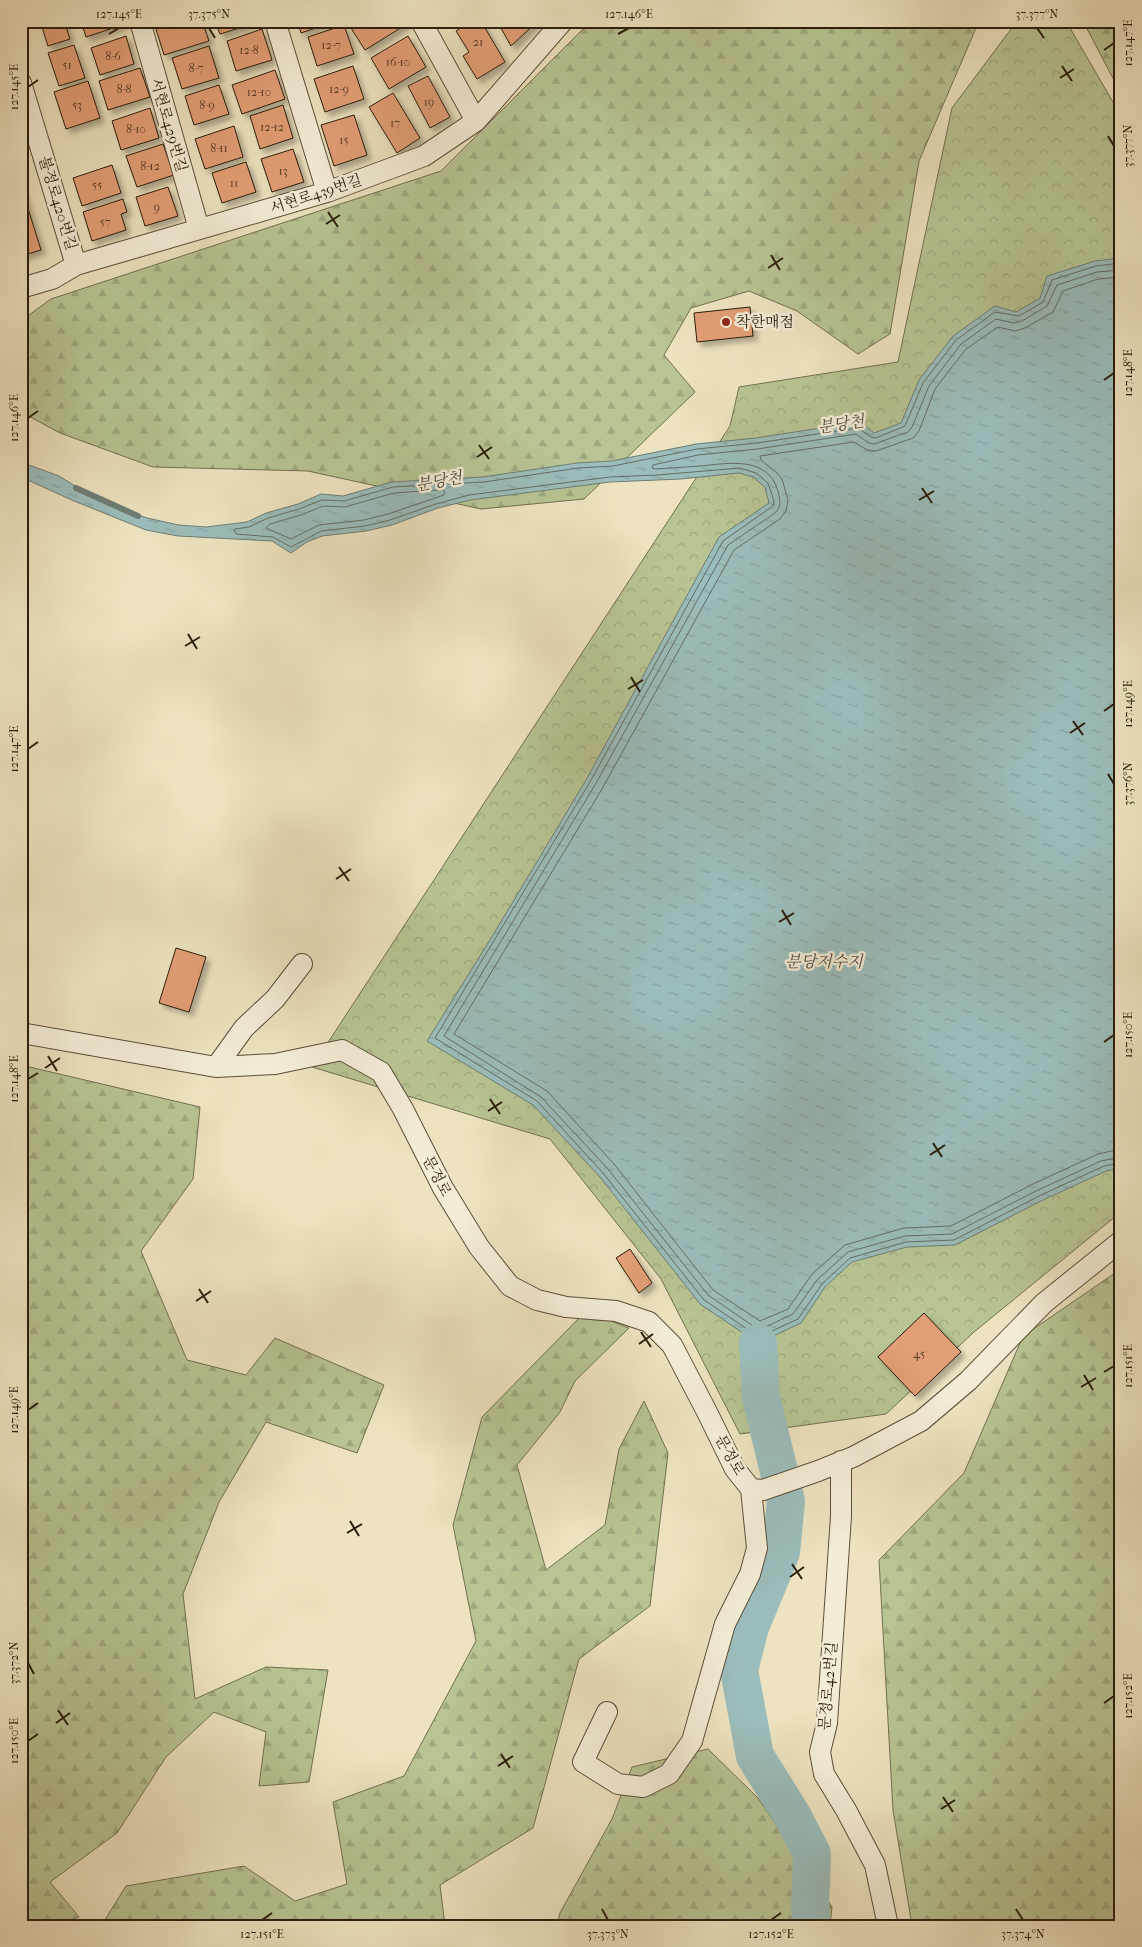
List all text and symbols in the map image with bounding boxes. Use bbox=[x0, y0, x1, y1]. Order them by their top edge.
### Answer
text: 127.145°E bbox=[96, 7, 142, 21]
text: 37.375°N bbox=[188, 7, 230, 21]
text: 127.146°E bbox=[605, 7, 653, 21]
text: 37.377°N bbox=[1016, 7, 1058, 21]
text: 127.147°E bbox=[1121, 20, 1135, 66]
house number: 21 bbox=[473, 35, 483, 49]
house number: 12-7 bbox=[321, 38, 341, 52]
house number: 12-8 bbox=[239, 43, 259, 57]
house number: 8-6 bbox=[105, 49, 121, 63]
house number: 16-10 bbox=[386, 55, 410, 69]
house number: 51 bbox=[62, 58, 72, 72]
house number: 8-7 bbox=[189, 61, 204, 75]
text: 127.145°E bbox=[7, 64, 21, 110]
street label: 서현로429번길 bbox=[147, 76, 191, 174]
house number: 8-8 bbox=[116, 82, 132, 96]
house number: 12-9 bbox=[329, 82, 349, 96]
house number: 12-10 bbox=[247, 85, 271, 99]
house number: 19 bbox=[424, 95, 434, 109]
house number: 53 bbox=[72, 98, 82, 112]
house number: 8-9 bbox=[199, 98, 215, 112]
house number: 17 bbox=[390, 116, 400, 130]
house number: 12-12 bbox=[260, 120, 284, 134]
house number: 8-10 bbox=[126, 122, 146, 136]
text: 37.377°N bbox=[1121, 125, 1135, 167]
house number: 15 bbox=[339, 133, 349, 147]
house number: 8-11 bbox=[210, 141, 228, 155]
street label: 불정로420번길 bbox=[35, 154, 81, 252]
house number: 8-12 bbox=[140, 159, 160, 173]
house number: 13 bbox=[278, 164, 288, 178]
street label: 서현로439번길 bbox=[268, 171, 364, 217]
house number: 11 bbox=[230, 176, 238, 190]
house number: 55 bbox=[92, 178, 102, 192]
house number: 9 bbox=[154, 200, 160, 214]
house number: 57 bbox=[100, 215, 111, 229]
place label: 착한매점 bbox=[736, 313, 794, 331]
marker: 착한매점 bbox=[720, 316, 732, 328]
text: 127.148°E bbox=[1121, 349, 1135, 397]
text: 127.146°E bbox=[7, 394, 21, 442]
water label: 분당천 bbox=[817, 411, 867, 437]
water label: 분당천 bbox=[415, 467, 465, 494]
text: 127.149°E bbox=[1121, 680, 1135, 728]
text: 127.147°E bbox=[7, 726, 21, 772]
text: 37.376°N bbox=[1121, 762, 1135, 806]
water label: 분당저수지 bbox=[785, 952, 864, 971]
text: 127.150°E bbox=[1121, 1012, 1135, 1058]
text: 127.148°E bbox=[7, 1055, 21, 1103]
street label: 문정로 bbox=[419, 1153, 455, 1200]
text: 127.151°E bbox=[1121, 1344, 1135, 1388]
house number: 45 bbox=[913, 1347, 925, 1361]
text: 127.149°E bbox=[7, 1386, 21, 1434]
street label: 문정로 bbox=[712, 1432, 749, 1479]
text: 37.372°N bbox=[7, 1641, 21, 1685]
street label: 문정로42번길 bbox=[815, 1641, 841, 1731]
text: 127.152°E bbox=[1121, 1673, 1135, 1719]
text: 127.150°E bbox=[7, 1718, 21, 1764]
text: 127.151°E bbox=[240, 1927, 284, 1941]
text: 37.373°N bbox=[587, 1927, 629, 1941]
text: 127.152°E bbox=[748, 1927, 794, 1941]
text: 37.374°N bbox=[1001, 1927, 1045, 1941]

